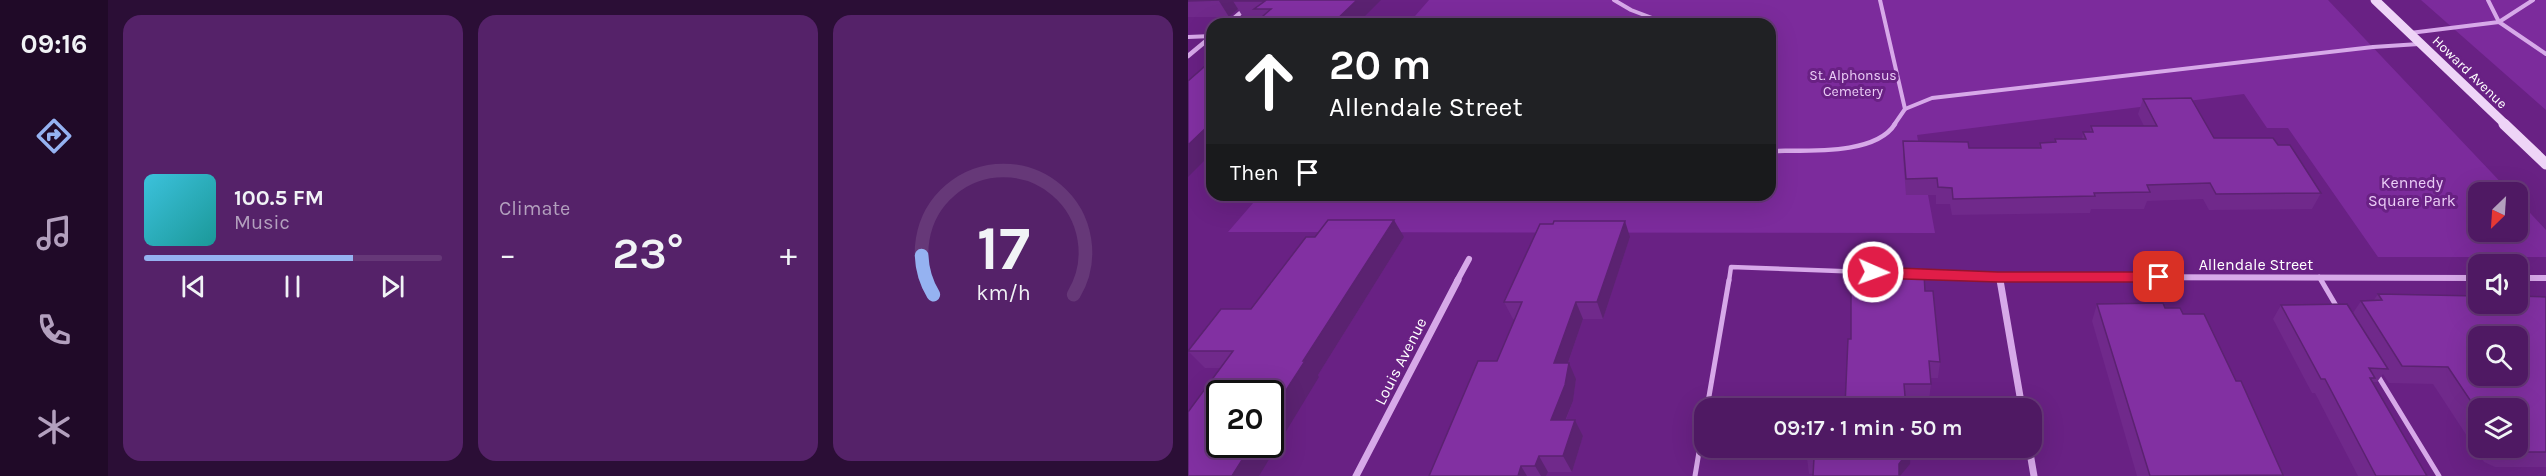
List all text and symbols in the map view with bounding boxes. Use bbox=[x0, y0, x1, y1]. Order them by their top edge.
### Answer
text: 09:16 bbox=[21, 28, 87, 60]
street label: Howard Avenue bbox=[2429, 32, 2511, 112]
text: 20 m bbox=[1329, 40, 1431, 90]
icon: ahead bbox=[1230, 42, 1308, 120]
park label: St. Alphonsus Cemetery bbox=[1809, 67, 1897, 100]
text: Allendale Street bbox=[1329, 91, 1523, 123]
icon: directions bbox=[33, 115, 75, 157]
icon: arrive bbox=[1291, 156, 1324, 189]
text: Then bbox=[1230, 160, 1279, 186]
park label: Kennedy Square Park bbox=[2368, 173, 2456, 210]
north arrow bbox=[2468, 182, 2528, 242]
map controls bbox=[2468, 182, 2528, 458]
text: 100.5 FM bbox=[234, 185, 324, 211]
text: Climate bbox=[499, 197, 570, 220]
text: Music bbox=[234, 211, 290, 234]
icon: music bbox=[33, 212, 75, 254]
text: 17 bbox=[976, 212, 1030, 285]
text: 23° bbox=[612, 227, 684, 279]
text: − bbox=[499, 235, 516, 273]
text: + bbox=[780, 235, 797, 273]
position arrow bbox=[1841, 240, 1905, 304]
pin bbox=[2133, 251, 2184, 302]
button: sound bbox=[2468, 254, 2528, 314]
street label: Allendale Street bbox=[2199, 255, 2313, 274]
icon: arrive bbox=[2142, 260, 2175, 293]
icon: previous bbox=[177, 270, 210, 303]
icon: pause bbox=[276, 270, 309, 303]
icon: next bbox=[376, 270, 409, 303]
text: km/h bbox=[976, 280, 1030, 305]
icon: phone bbox=[33, 309, 75, 351]
street label: Louis Avenue bbox=[1370, 314, 1431, 408]
button: search bbox=[2468, 326, 2528, 386]
speed limit sign: 20 bbox=[1206, 380, 1284, 458]
button: layers bbox=[2468, 398, 2528, 458]
icon: climate bbox=[33, 406, 75, 448]
text: 09:17 · 1 min · 50 m bbox=[1773, 415, 1963, 441]

